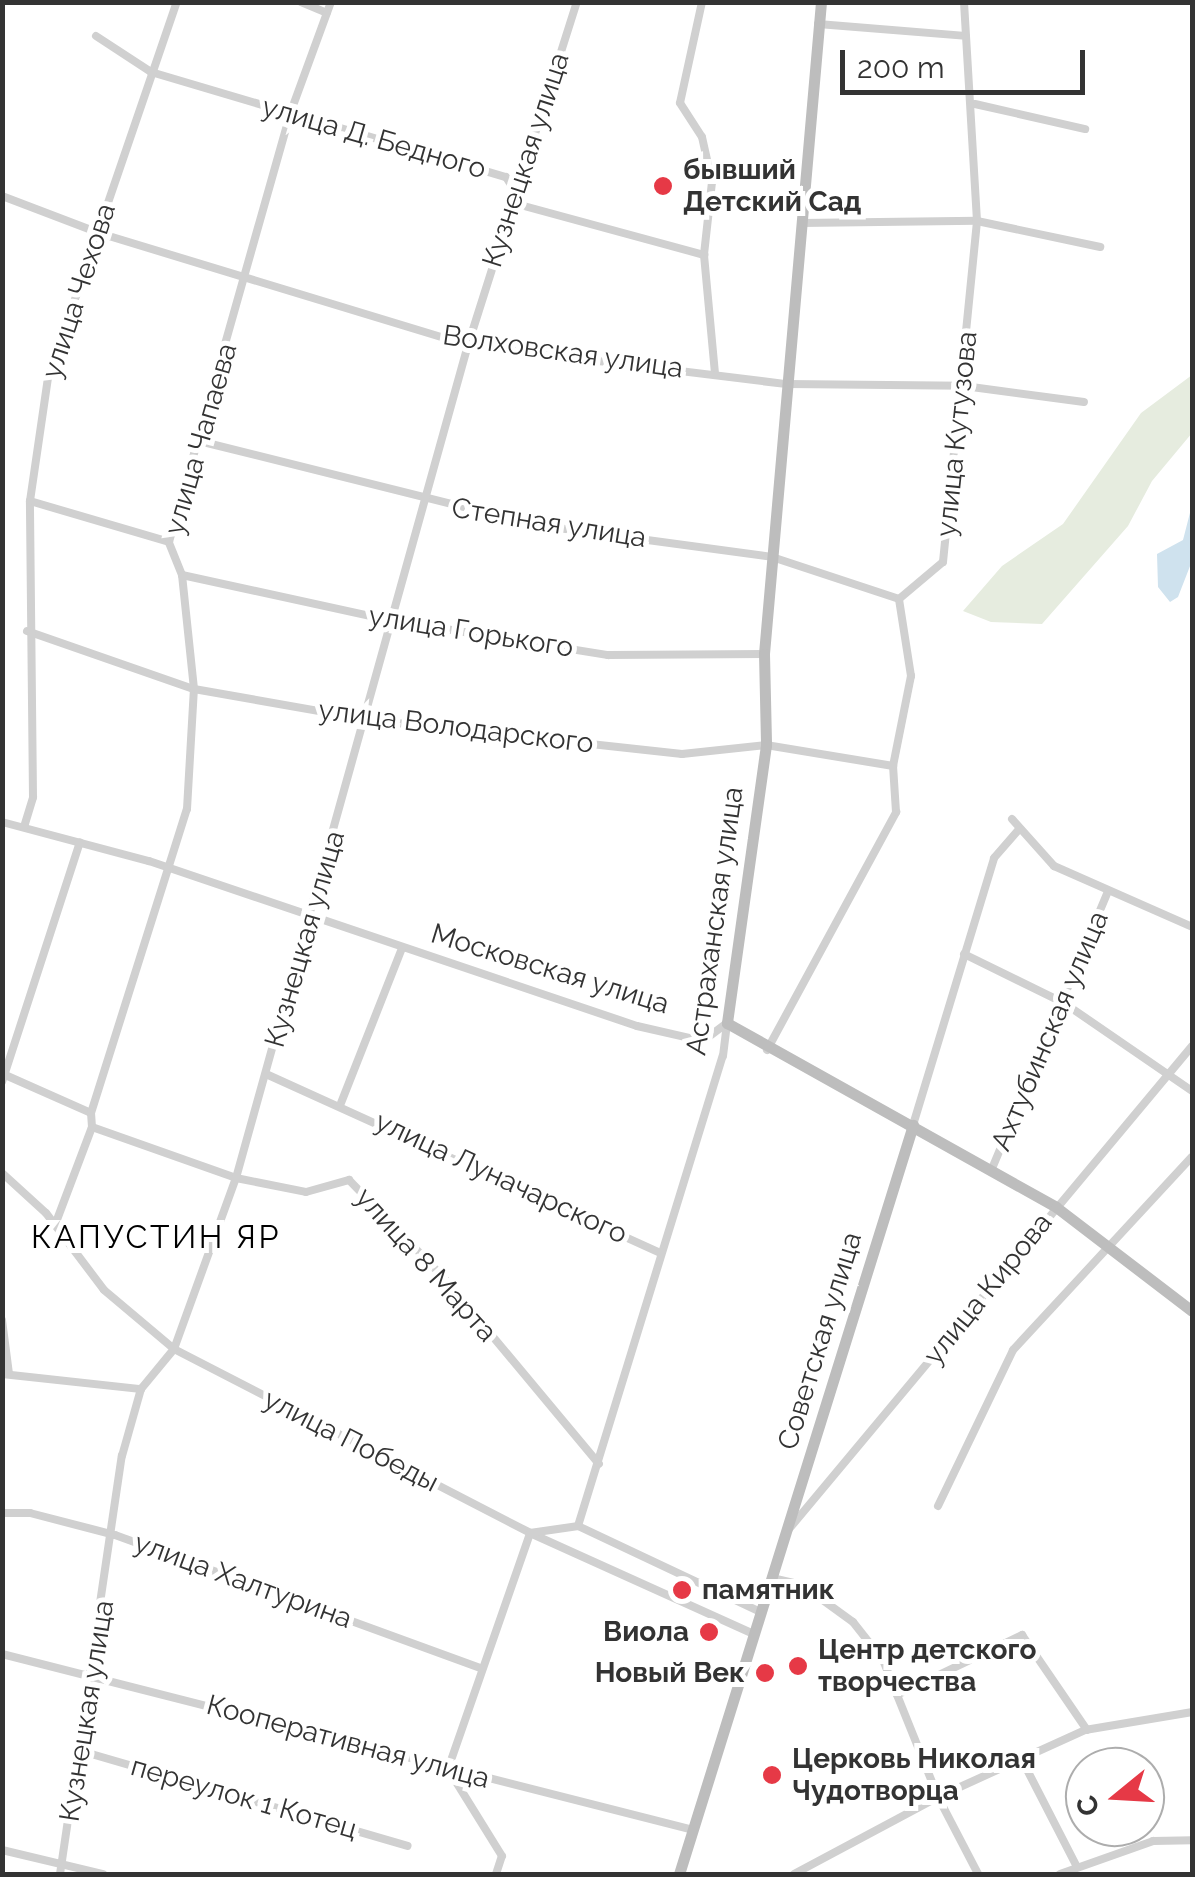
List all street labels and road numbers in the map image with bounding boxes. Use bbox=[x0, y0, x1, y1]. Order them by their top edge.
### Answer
street label: Кузнецкая улица bbox=[475, 48, 577, 272]
street label: улица Д. Бедного bbox=[258, 90, 490, 186]
street label: улица Чехова bbox=[35, 199, 123, 383]
street label: Волховская улица bbox=[440, 318, 686, 386]
street label: улица Кутузова bbox=[929, 330, 985, 538]
street label: улица Чапаева bbox=[158, 339, 244, 539]
street label: Степная улица bbox=[449, 491, 649, 555]
street label: улица Горького bbox=[366, 599, 576, 665]
street label: улица Володарского bbox=[317, 693, 595, 761]
street label: Астраханская улица bbox=[679, 784, 751, 1058]
street label: Кузнецкая улица bbox=[258, 827, 352, 1051]
street label: Ахтубинская улица bbox=[984, 906, 1116, 1156]
street label: Московская улица bbox=[427, 917, 673, 1021]
street label: улица Луначарского bbox=[370, 1105, 632, 1251]
street label: улица 8 Марта bbox=[348, 1181, 504, 1349]
street label: улица Кирова bbox=[917, 1207, 1059, 1371]
street label: Советская улица bbox=[771, 1228, 869, 1454]
street label: улица Победы bbox=[258, 1383, 444, 1499]
street label: улица Халтурина bbox=[130, 1526, 356, 1636]
street label: Кузнецкая улица bbox=[53, 1598, 121, 1824]
street label: Кооперативная улица bbox=[203, 1688, 493, 1796]
street label: переулок 1 Котец bbox=[127, 1750, 361, 1846]

